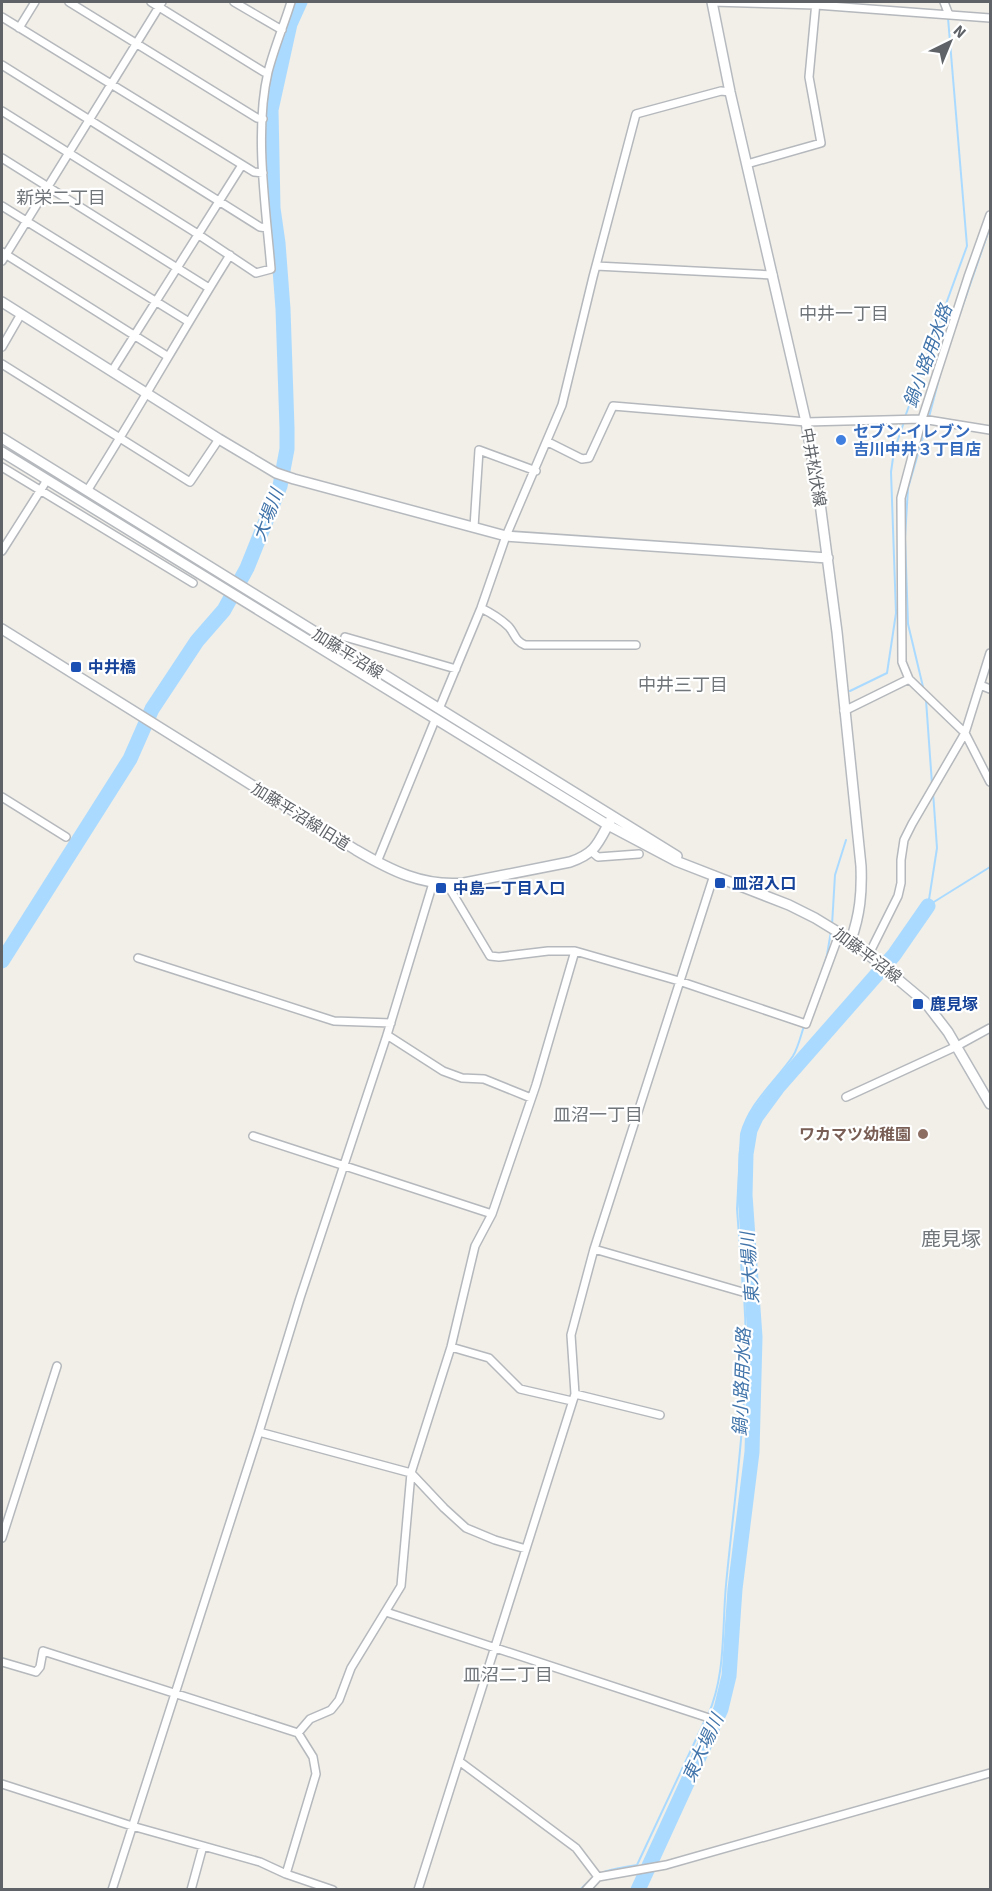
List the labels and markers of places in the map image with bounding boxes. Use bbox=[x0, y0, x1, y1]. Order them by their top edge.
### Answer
place label: セブン-イレブン 吉川中井３丁目店 bbox=[853, 421, 981, 461]
marker: セブン-イレブン 吉川中井３丁目店 bbox=[834, 433, 848, 447]
place label: 中井橋 bbox=[88, 657, 136, 679]
marker: 中井橋 bbox=[69, 660, 83, 674]
place label: 皿沼入口 bbox=[732, 873, 796, 895]
marker: 皿沼入口 bbox=[713, 876, 727, 890]
place label: 中島一丁目入口 bbox=[453, 878, 565, 900]
marker: 中島一丁目入口 bbox=[434, 881, 448, 895]
place label: 鹿見塚 bbox=[930, 994, 978, 1016]
marker: 鹿見塚 bbox=[911, 997, 925, 1011]
place label: ワカマツ幼稚園 bbox=[799, 1124, 911, 1146]
marker: ワカマツ幼稚園 bbox=[916, 1127, 930, 1141]

